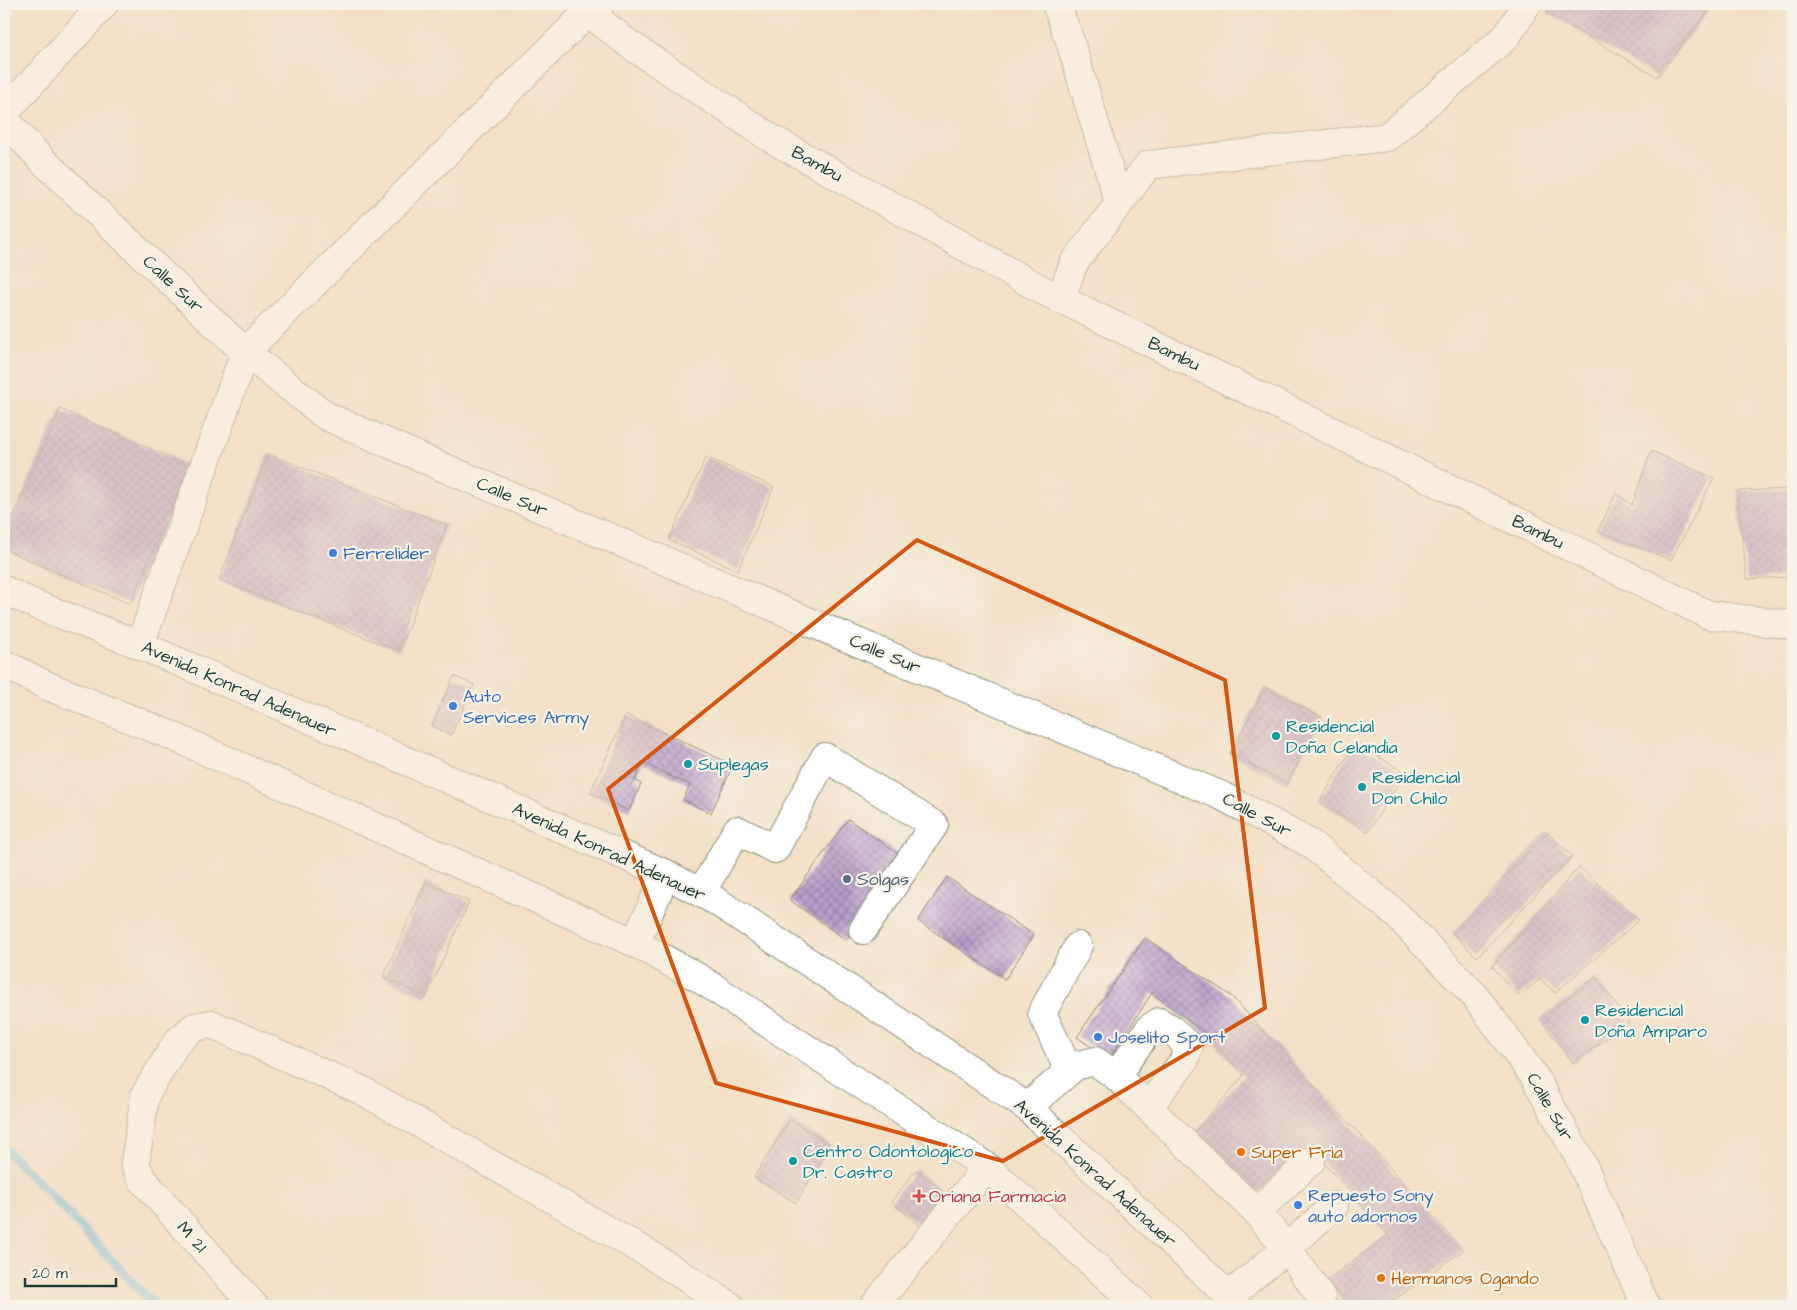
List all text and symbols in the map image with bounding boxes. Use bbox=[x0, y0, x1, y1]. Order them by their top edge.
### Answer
street label: Bambu bbox=[787, 140, 847, 188]
street label: Calle Sur bbox=[137, 249, 209, 319]
street label: Bambu bbox=[1144, 331, 1204, 377]
street label: Calle Sur bbox=[473, 471, 552, 523]
street label: Bambu bbox=[1508, 509, 1568, 555]
place label: Ferrelider bbox=[343, 541, 429, 566]
marker: Ferrelider bbox=[327, 547, 339, 559]
street label: Calle Sur bbox=[846, 628, 925, 680]
street label: Avenida Konrad Adenauer bbox=[138, 635, 340, 743]
place label: Auto Services Army bbox=[463, 684, 589, 731]
marker: Auto Services Army bbox=[447, 700, 459, 712]
place label: Residencial Doña Celandia bbox=[1286, 714, 1398, 760]
marker: Residencial Doña Celandia bbox=[1270, 730, 1282, 742]
place label: Suplegas bbox=[698, 752, 769, 778]
marker: Suplegas bbox=[682, 758, 694, 770]
place label: Residencial Don Chilo bbox=[1372, 765, 1461, 811]
marker: Residencial Don Chilo bbox=[1356, 781, 1368, 793]
street label: Calle Sur bbox=[1218, 786, 1296, 844]
street label: Avenida Konrad Adenauer bbox=[508, 796, 710, 908]
place label: Solgas bbox=[857, 867, 909, 893]
marker: Solgas bbox=[841, 873, 853, 885]
place label: Residencial Doña Amparo bbox=[1595, 998, 1707, 1044]
marker: Residencial Doña Amparo bbox=[1579, 1014, 1591, 1026]
place label: Joselito Sport bbox=[1108, 1025, 1226, 1050]
marker: Joselito Sport bbox=[1092, 1031, 1104, 1043]
street label: Calle Sur bbox=[1520, 1068, 1580, 1146]
street label: Avenida Konrad Adenauer bbox=[1008, 1093, 1182, 1253]
place label: Centro Odontologico Dr. Castro bbox=[803, 1139, 973, 1185]
place label: Super Fria bbox=[1251, 1140, 1343, 1165]
marker: Super Fria bbox=[1235, 1146, 1247, 1158]
marker: Centro Odontologico Dr. Castro bbox=[787, 1155, 799, 1167]
place label: Repuesto Sony auto adornos bbox=[1308, 1183, 1434, 1229]
place label: Oriana Farmacia bbox=[929, 1184, 1066, 1209]
marker: Oriana Farmacia bbox=[913, 1190, 925, 1202]
marker: Repuesto Sony auto adornos bbox=[1292, 1199, 1304, 1211]
street label: M 21 bbox=[171, 1216, 213, 1258]
scale bar bbox=[25, 1255, 116, 1287]
text: 20 m bbox=[32, 1263, 68, 1284]
place label: Hermanos Ogando bbox=[1391, 1266, 1539, 1292]
marker: Hermanos Ogando bbox=[1375, 1272, 1387, 1284]

